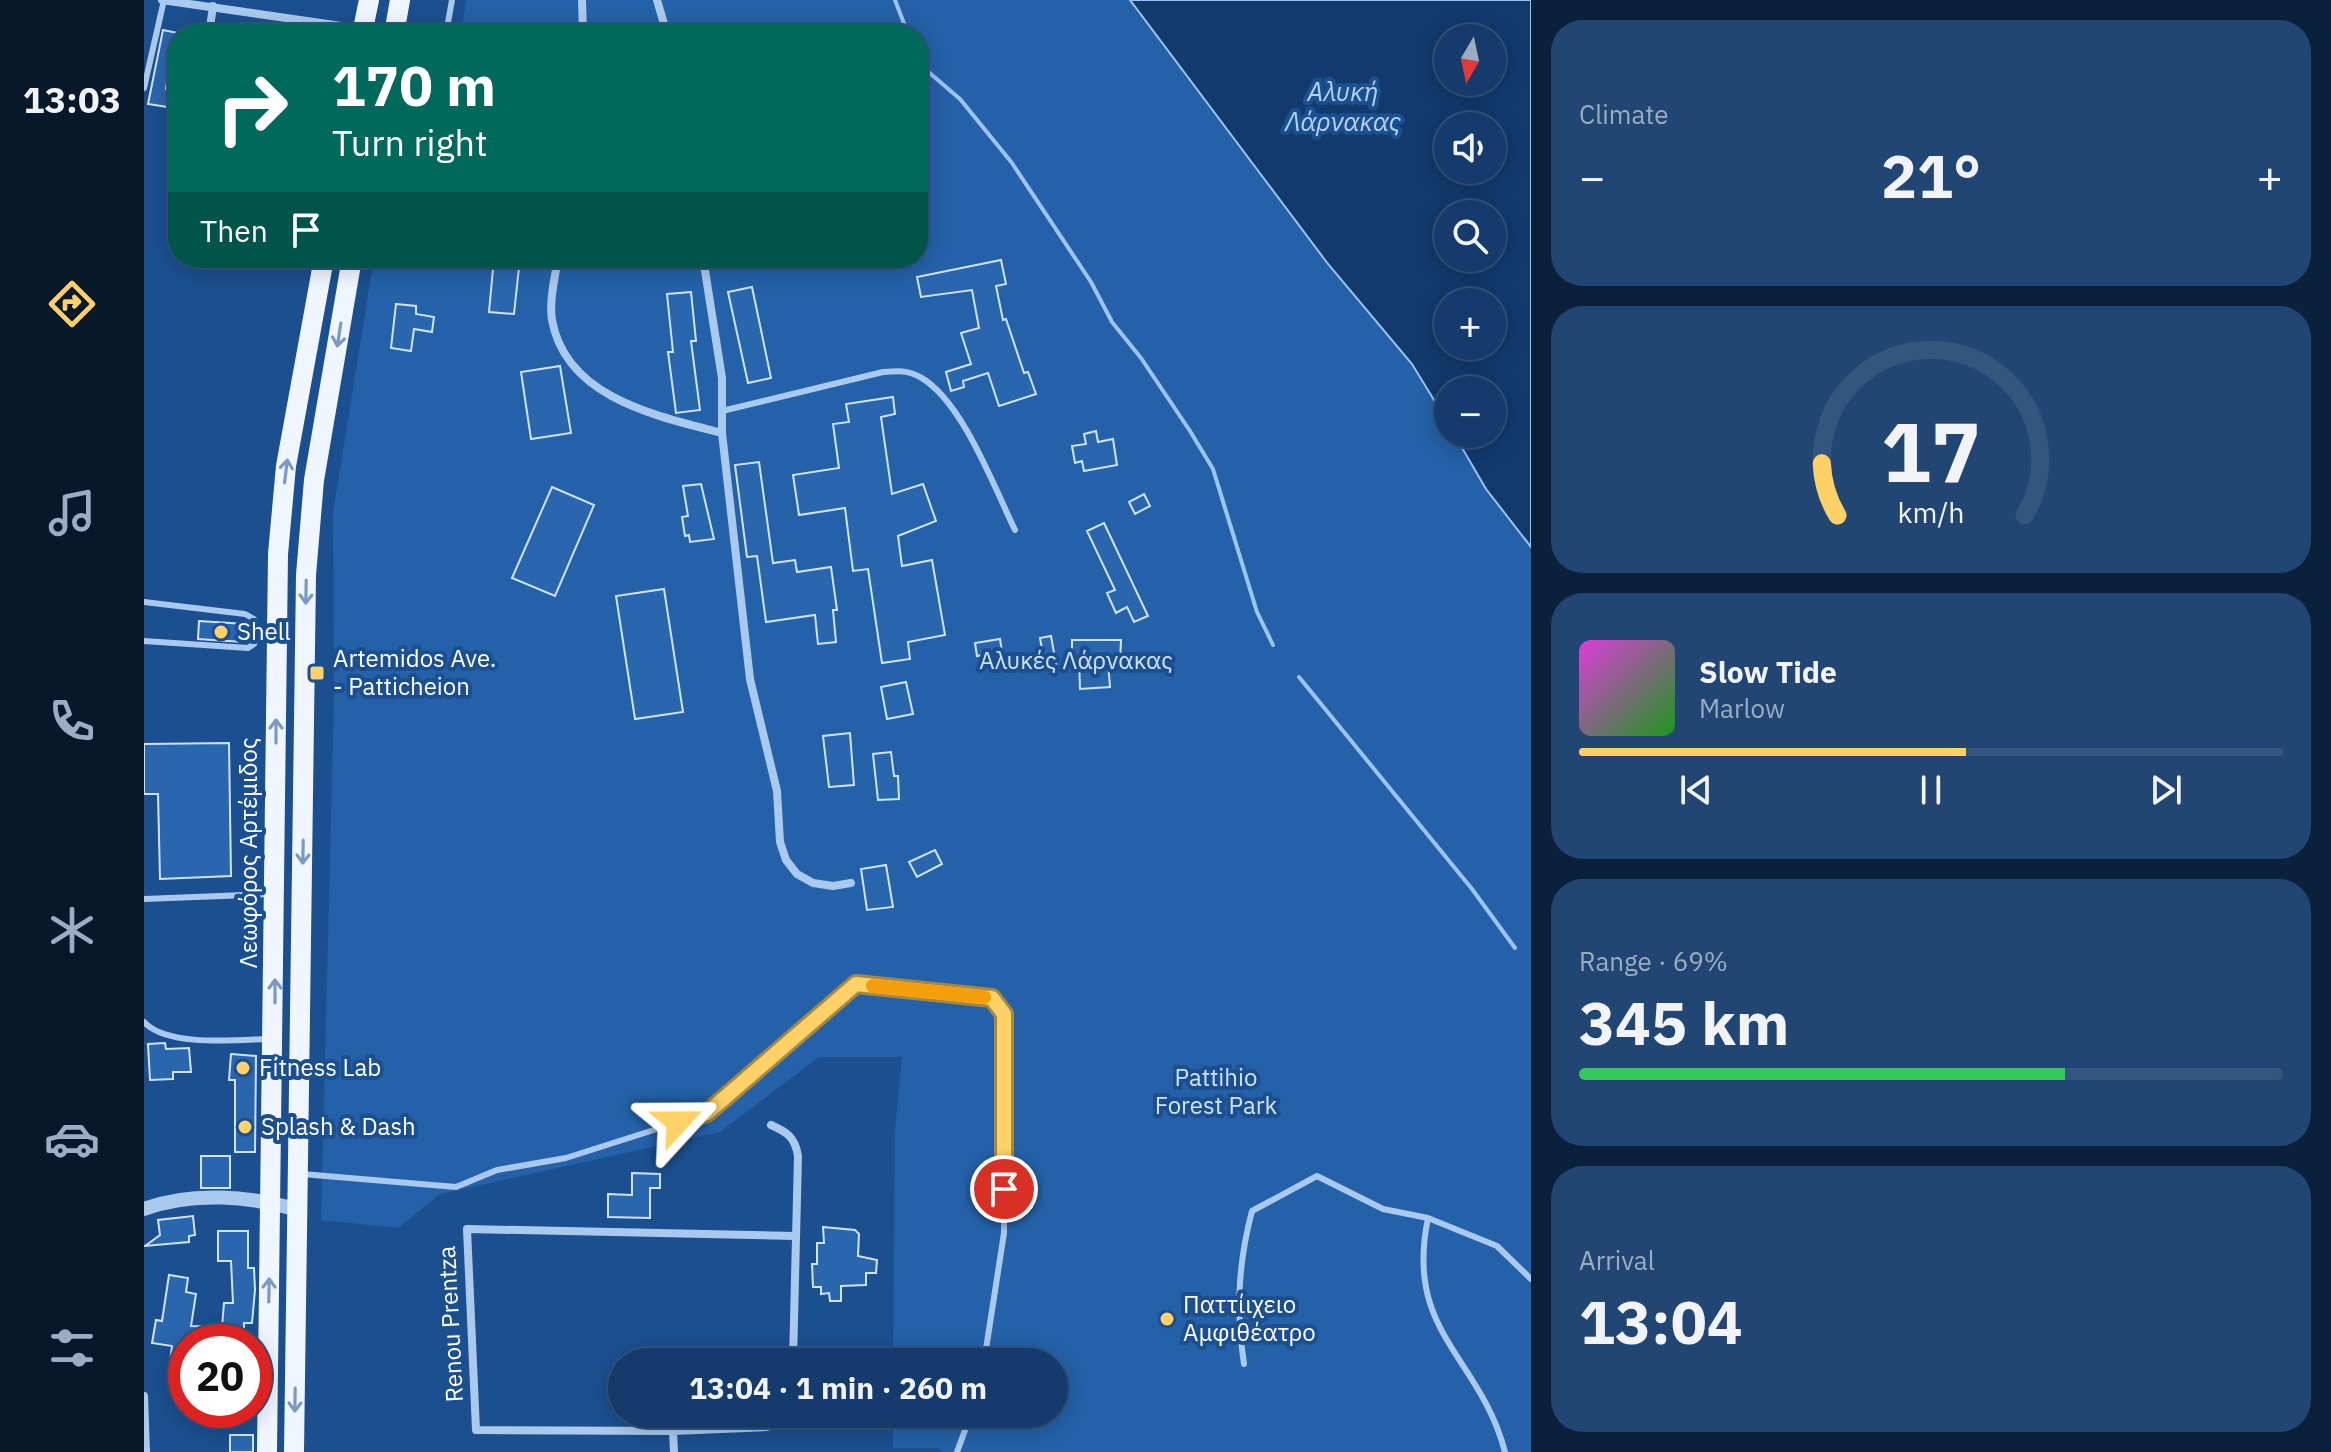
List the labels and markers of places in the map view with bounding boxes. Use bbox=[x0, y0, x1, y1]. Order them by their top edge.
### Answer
place label: Shell bbox=[237, 615, 291, 647]
marker: Shell bbox=[212, 623, 230, 641]
place label: Artemidos Ave. - Patticheion bbox=[333, 642, 496, 702]
marker: Artemidos Ave. - Patticheion bbox=[308, 664, 326, 682]
place label: Fitness Lab bbox=[259, 1051, 381, 1083]
marker: Fitness Lab bbox=[234, 1059, 252, 1077]
place label: Splash & Dash bbox=[261, 1110, 416, 1142]
marker: Splash & Dash bbox=[236, 1118, 254, 1136]
pin bbox=[970, 1155, 1038, 1223]
place label: Παττίιχειο Αμφιθέατρο bbox=[1183, 1288, 1316, 1348]
marker: Παττίιχειο Αμφιθέατρο bbox=[1158, 1310, 1176, 1328]

